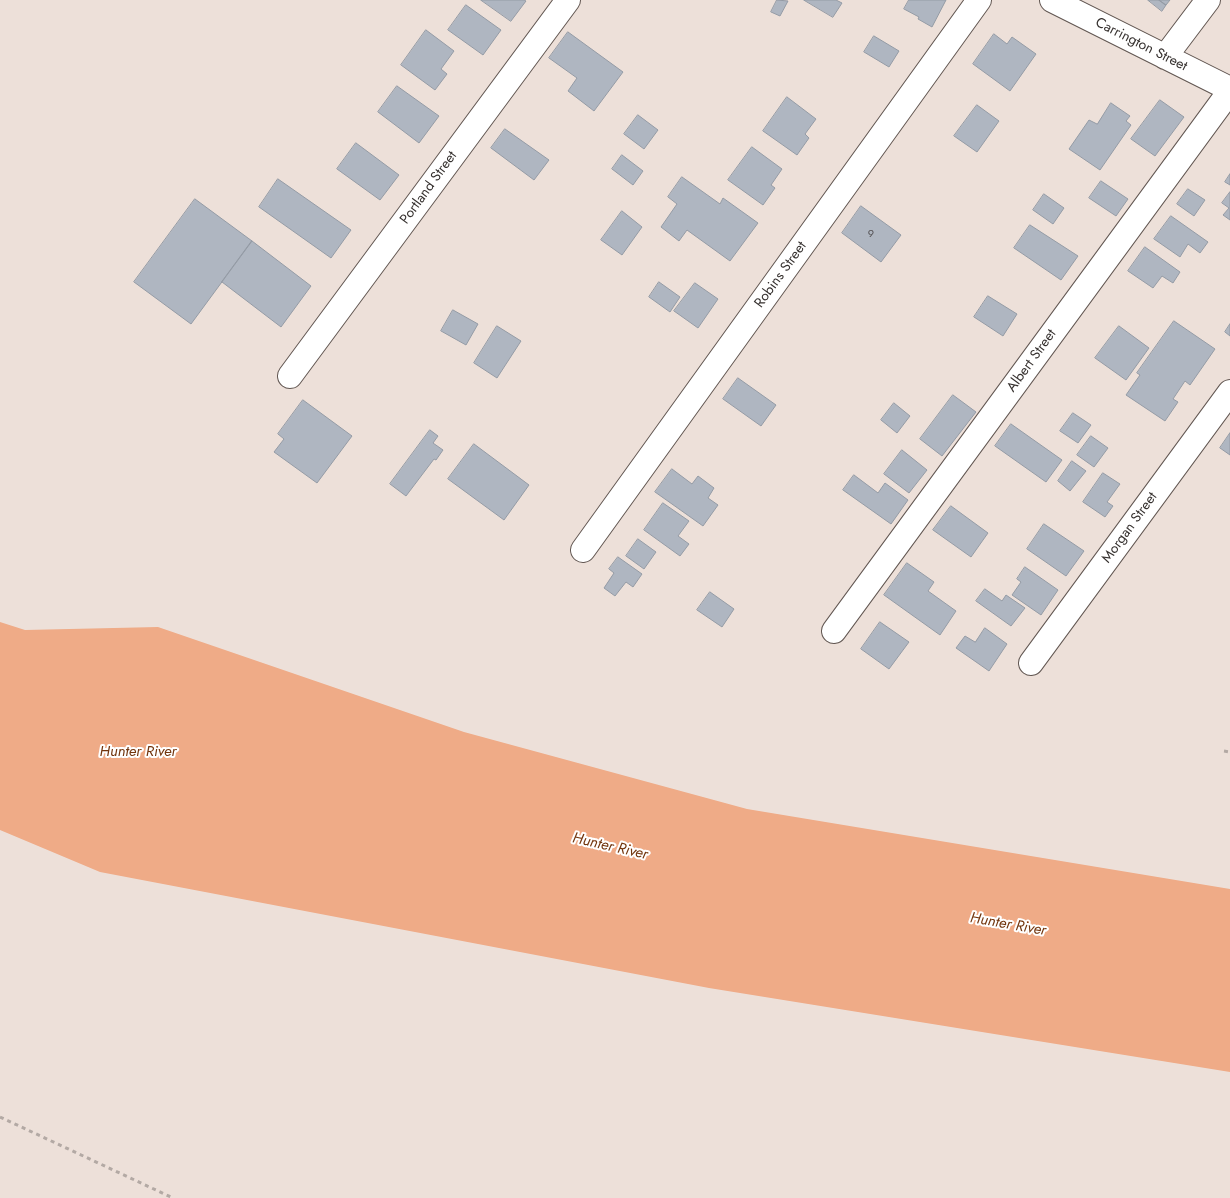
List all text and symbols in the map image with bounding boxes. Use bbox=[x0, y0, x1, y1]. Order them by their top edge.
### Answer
street label: Carrington Street bbox=[1092, 15, 1190, 75]
street label: Portland Street bbox=[397, 148, 461, 228]
house number: 9 bbox=[868, 227, 874, 241]
street label: Robins Street bbox=[751, 239, 811, 311]
street label: Albert Street bbox=[1004, 326, 1060, 396]
street label: Morgan Street bbox=[1099, 489, 1161, 567]
water label: Hunter River bbox=[100, 743, 176, 761]
water label: Hunter River bbox=[571, 830, 649, 864]
water label: Hunter River bbox=[969, 909, 1047, 941]

